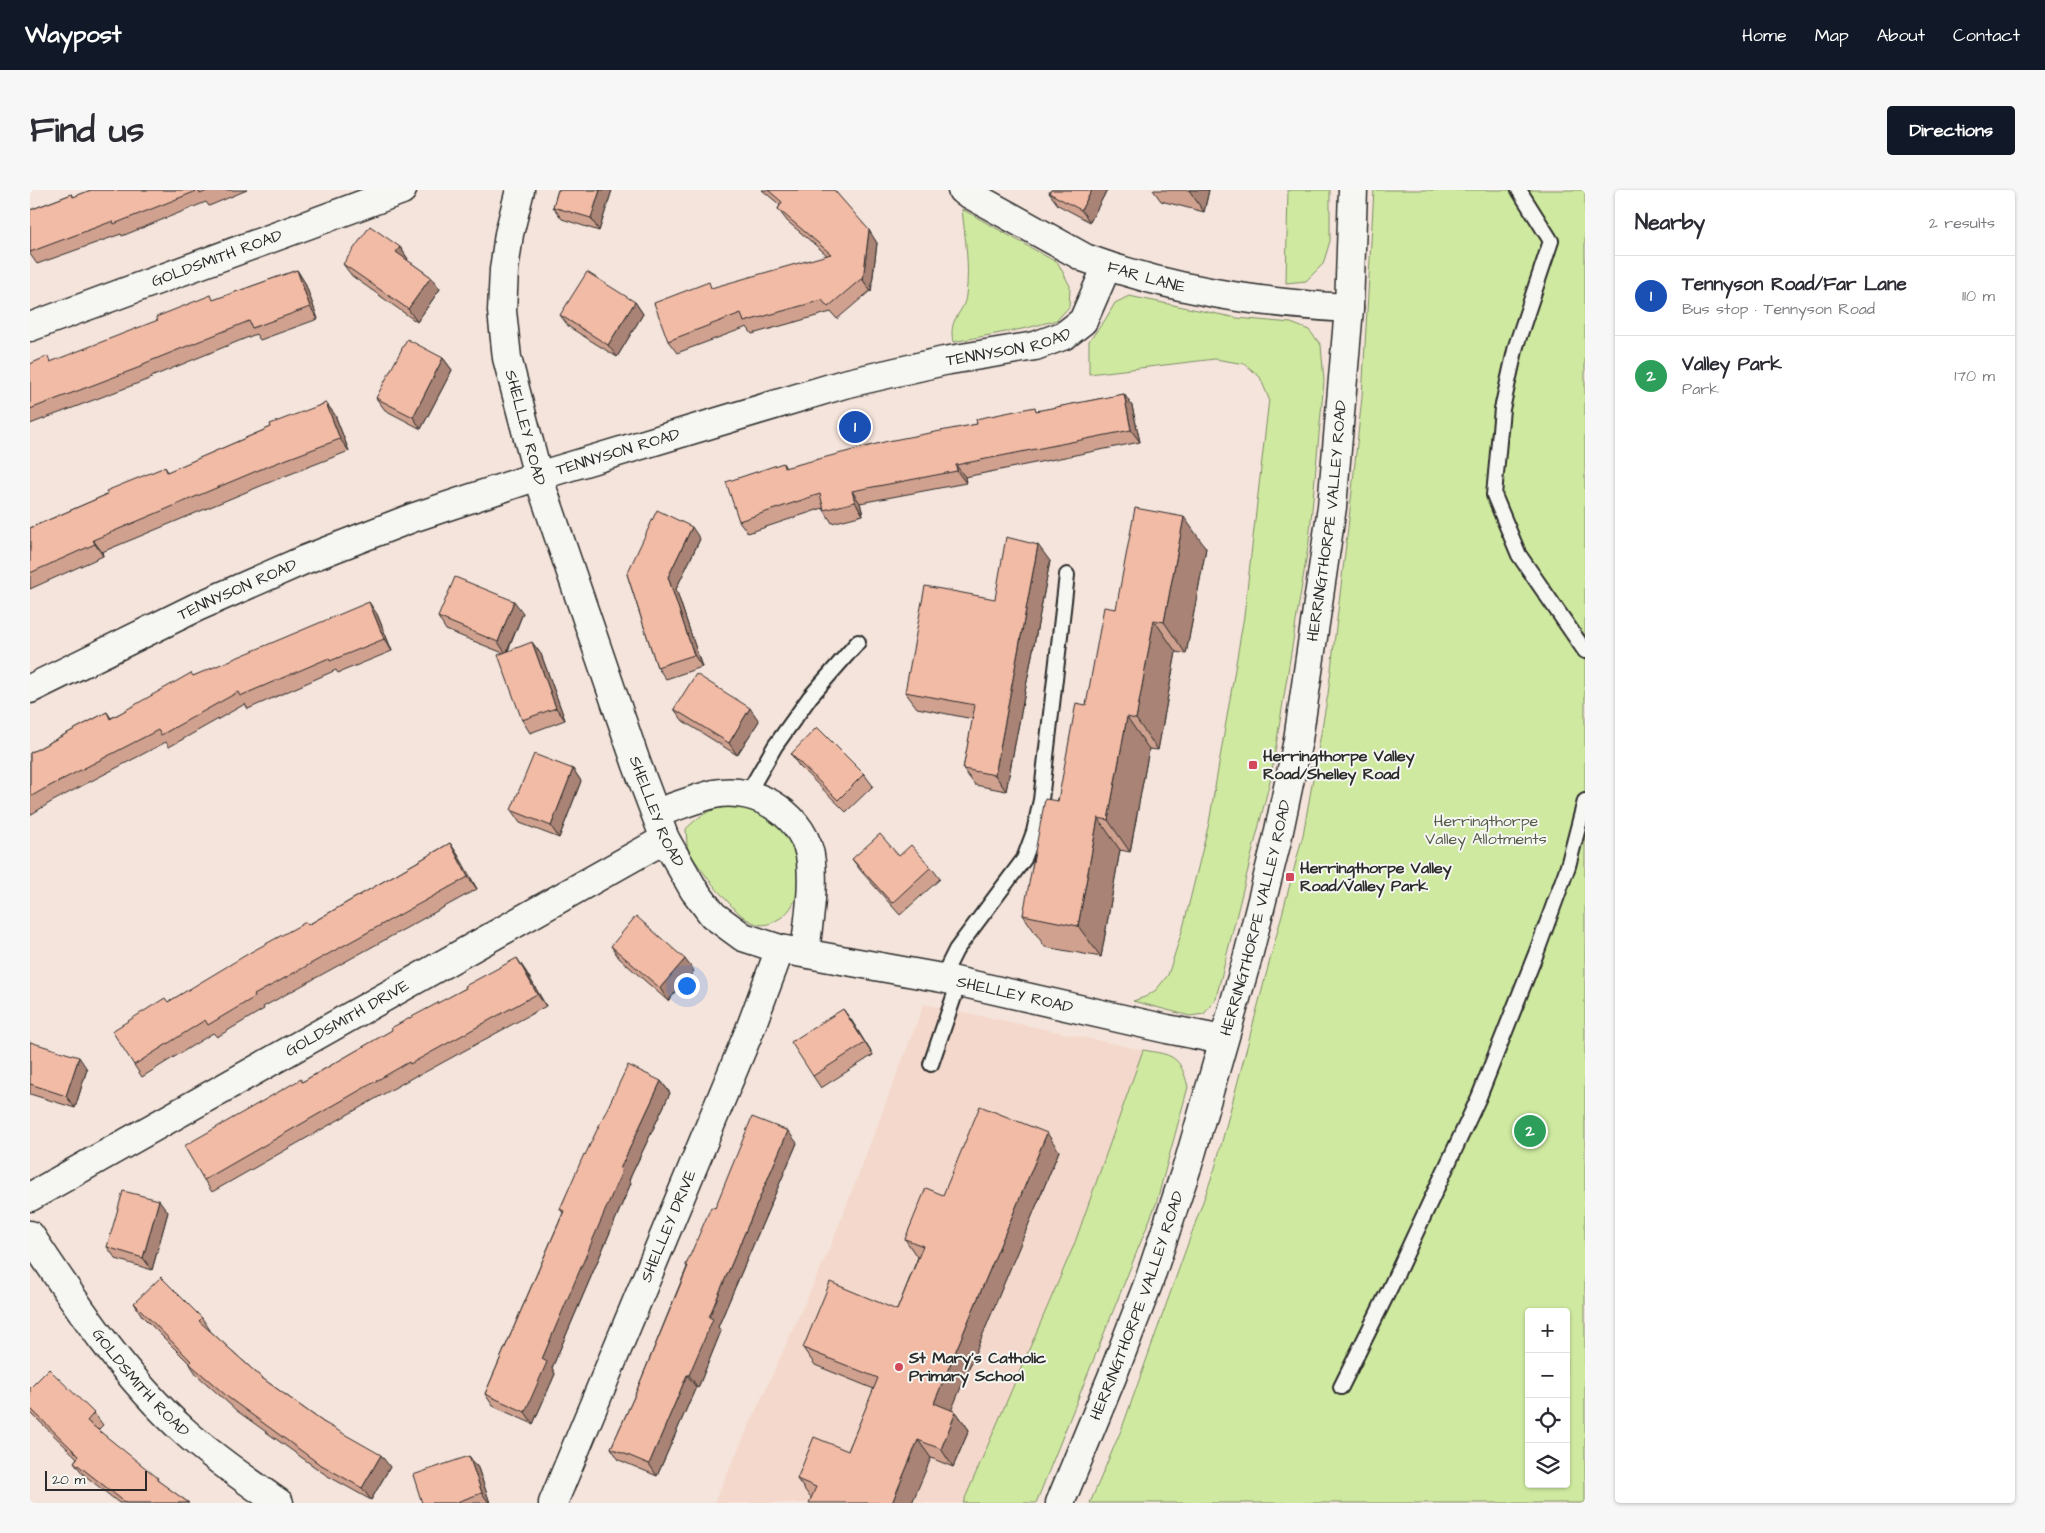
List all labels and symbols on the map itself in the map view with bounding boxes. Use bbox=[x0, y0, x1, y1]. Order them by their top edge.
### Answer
street label: GOLDSMITH ROAD bbox=[148, 224, 285, 292]
street label: FAR LANE bbox=[1105, 256, 1188, 298]
street label: TENNYSON ROAD bbox=[944, 323, 1077, 372]
street label: SHELLEY ROAD bbox=[500, 367, 551, 488]
street label: HERRINGTHORPE VALLEY ROAD bbox=[1302, 399, 1352, 643]
pin: 1 bbox=[839, 408, 871, 446]
street label: TENNYSON ROAD bbox=[553, 423, 682, 481]
street label: TENNYSON ROAD bbox=[174, 553, 300, 626]
place label: Herringthorpe Valley Road/Shelley Road bbox=[1263, 745, 1415, 786]
street label: SHELLEY ROAD bbox=[624, 753, 690, 871]
marker: Herringthorpe Valley Road/Shelley Road bbox=[1247, 759, 1259, 771]
street label: HERRINGTHORPE VALLEY ROAD bbox=[1215, 798, 1296, 1038]
park label: Herringthorpe Valley Allotments bbox=[1425, 810, 1547, 851]
place label: Herringthorpe Valley Road/Valley Park bbox=[1300, 857, 1452, 898]
marker: Herringthorpe Valley Road/Valley Park bbox=[1284, 871, 1296, 883]
street label: SHELLEY ROAD bbox=[954, 971, 1075, 1018]
your location bbox=[674, 973, 700, 999]
street label: GOLDSMITH DRIVE bbox=[281, 974, 413, 1062]
pin: 2 bbox=[1514, 1112, 1546, 1150]
street label: SHELLEY DRIVE bbox=[635, 1166, 702, 1286]
street label: HERRINGTHORPE VALLEY ROAD bbox=[1084, 1188, 1189, 1424]
street label: GOLDSMITH ROAD bbox=[87, 1324, 194, 1442]
place label: St Mary's Catholic Primary School bbox=[908, 1347, 1047, 1388]
marker: St Mary's Catholic Primary School bbox=[893, 1361, 905, 1373]
scale bar bbox=[45, 1468, 148, 1491]

